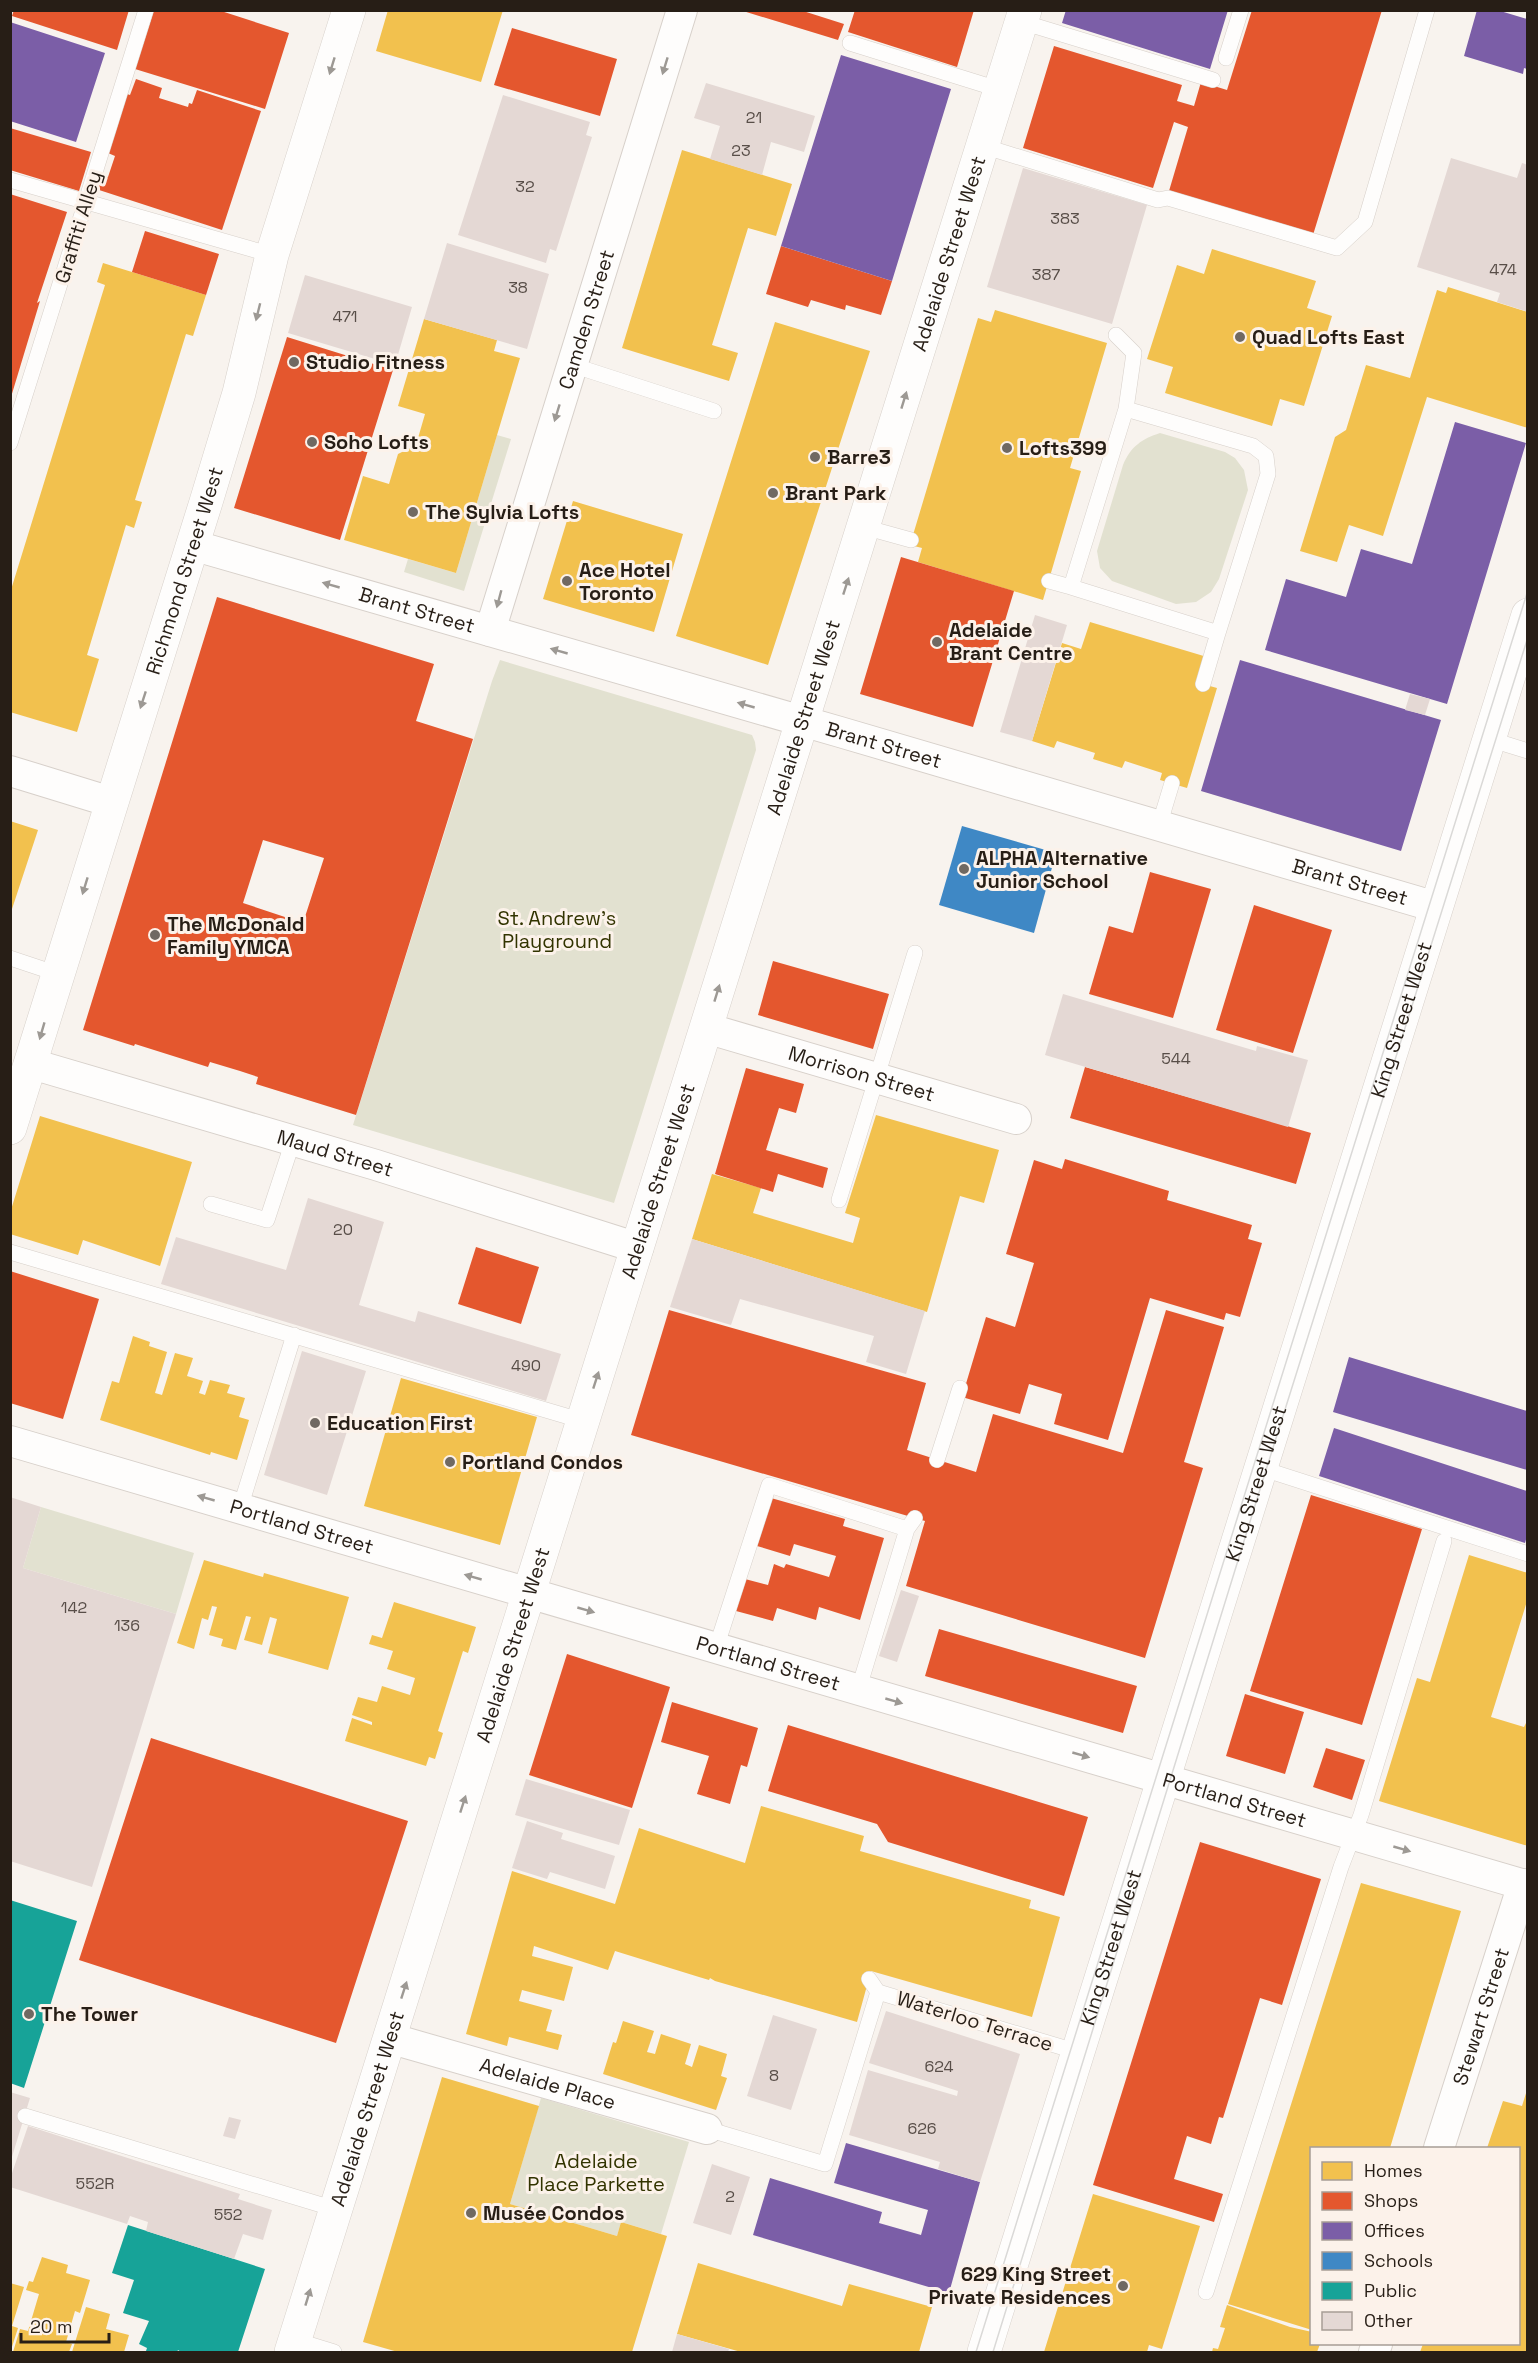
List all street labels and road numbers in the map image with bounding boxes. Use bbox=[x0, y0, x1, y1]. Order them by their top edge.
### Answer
street label: Adelaide Street West bbox=[906, 153, 991, 355]
street label: Graffiti Alley bbox=[49, 168, 107, 286]
street label: Camden Street bbox=[552, 247, 620, 393]
street label: Richmond Street West bbox=[140, 464, 229, 678]
street label: Brant Street bbox=[356, 581, 478, 639]
street label: Adelaide Street West bbox=[760, 617, 846, 818]
street label: Brant Street bbox=[823, 716, 945, 774]
street label: Brant Street bbox=[1289, 852, 1411, 911]
street label: King Street West bbox=[1365, 939, 1438, 1101]
street label: Morrison Street bbox=[785, 1040, 938, 1107]
street label: Adelaide Street West bbox=[615, 1080, 701, 1282]
street label: Maud Street bbox=[274, 1124, 397, 1183]
street label: King Street West bbox=[1219, 1402, 1293, 1565]
street label: Portland Street bbox=[227, 1493, 377, 1560]
street label: Adelaide Street West bbox=[470, 1544, 555, 1746]
street label: Portland Street bbox=[693, 1630, 843, 1697]
street label: Portland Street bbox=[1159, 1767, 1309, 1833]
street label: King Street West bbox=[1074, 1866, 1147, 2029]
street label: Stewart Street bbox=[1447, 1944, 1515, 2089]
street label: Waterloo Terrace bbox=[894, 1985, 1056, 2057]
street label: Adelaide Street West bbox=[324, 2008, 410, 2210]
street label: Adelaide Place bbox=[477, 2052, 619, 2115]

